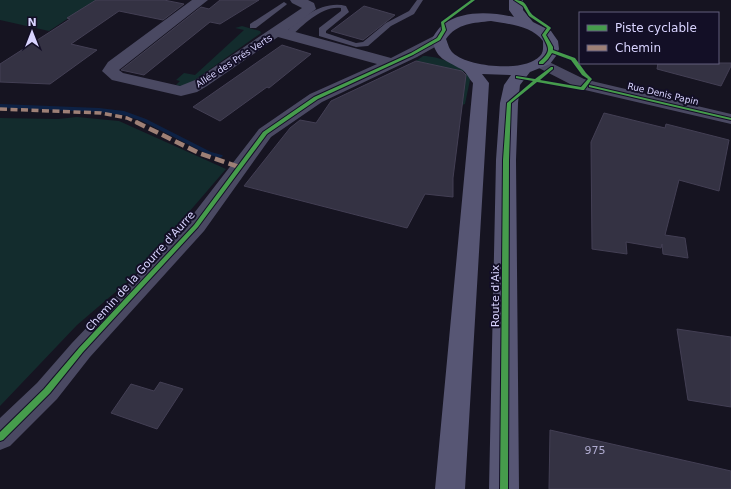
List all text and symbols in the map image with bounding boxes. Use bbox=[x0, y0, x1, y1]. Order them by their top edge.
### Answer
north arrow bbox=[12, 12, 52, 52]
legend bbox=[579, 12, 719, 64]
text: N bbox=[27, 16, 37, 29]
text: Piste cyclable bbox=[615, 21, 697, 35]
street label: Allée des Prés Verts bbox=[194, 32, 274, 89]
text: Chemin bbox=[615, 41, 661, 55]
street label: Rue Denis Papin bbox=[626, 81, 700, 107]
street label: Chemin de la Gourre d'Aurre bbox=[83, 208, 198, 334]
street label: Route d'Aix bbox=[489, 264, 502, 327]
house number: 975 bbox=[585, 444, 606, 457]

